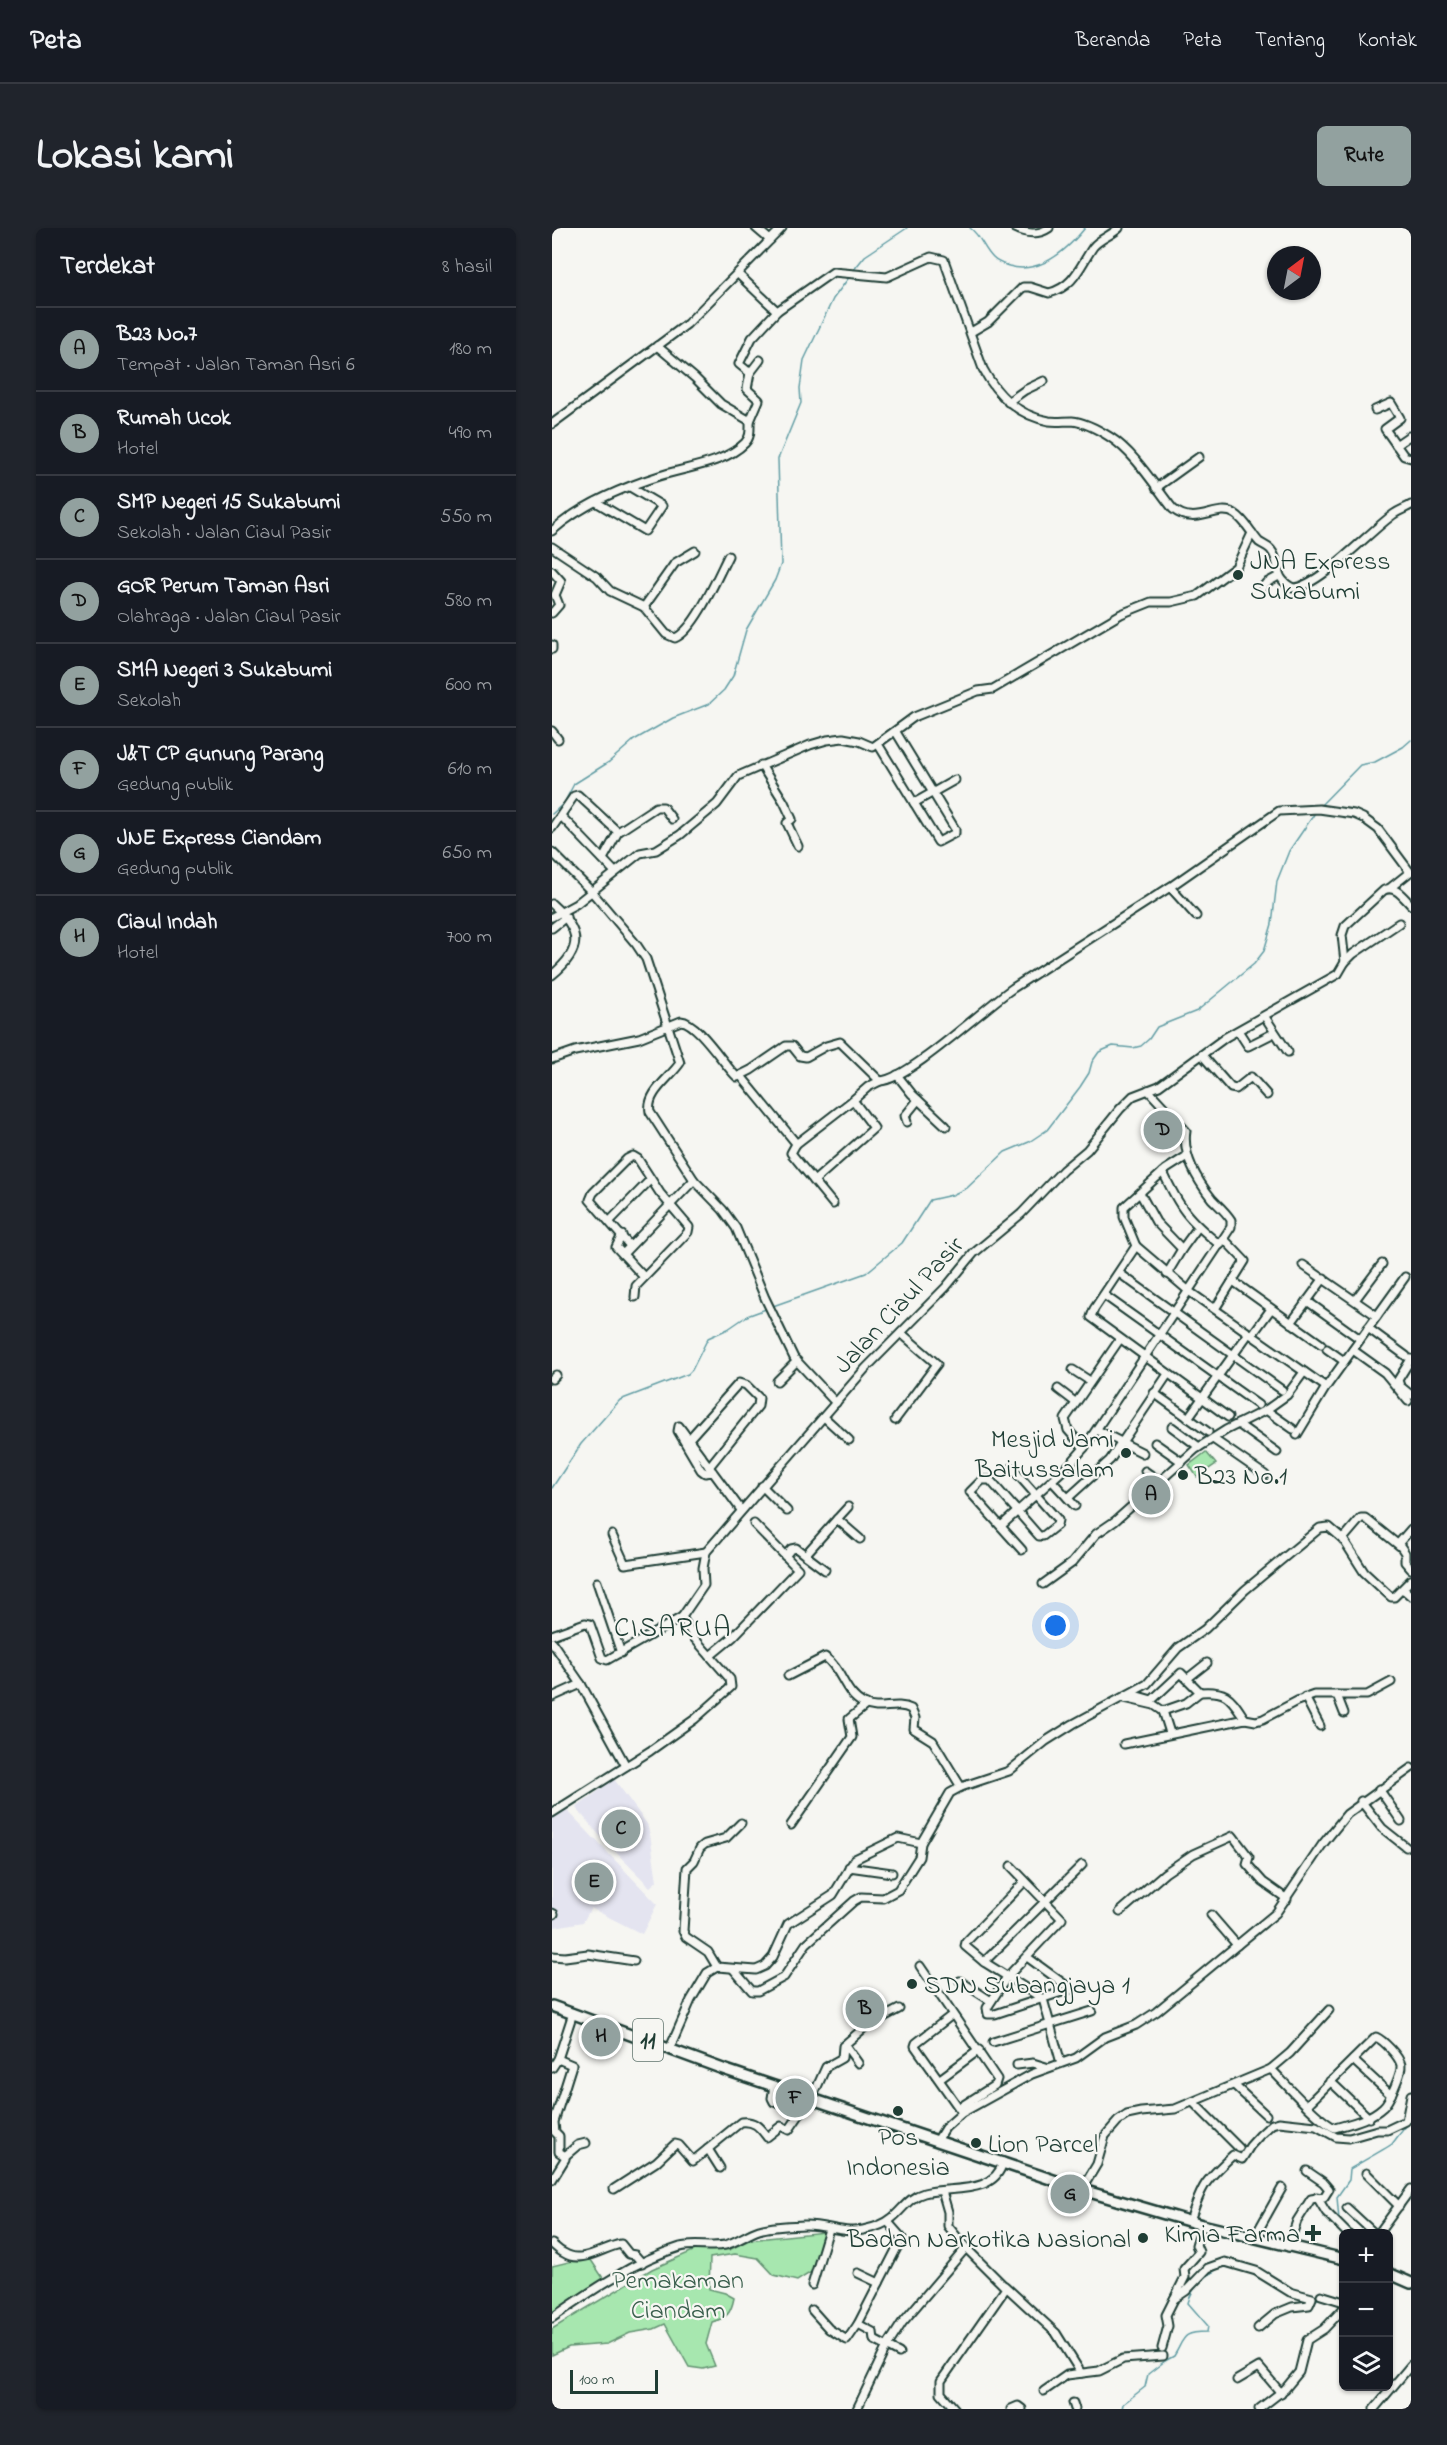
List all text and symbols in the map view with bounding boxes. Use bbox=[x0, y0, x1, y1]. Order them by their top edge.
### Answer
text: Peta bbox=[30, 21, 82, 62]
text: Beranda bbox=[1075, 26, 1150, 56]
text: Peta bbox=[1183, 26, 1222, 56]
text: Tentang bbox=[1255, 26, 1325, 56]
text: Kontak bbox=[1358, 26, 1417, 56]
text: Lokasi kami bbox=[36, 126, 234, 187]
button: Rute bbox=[1317, 126, 1411, 186]
north arrow bbox=[1267, 246, 1321, 300]
text: Terdekat bbox=[60, 248, 155, 286]
text: 8 hasil bbox=[442, 253, 492, 282]
text: B23 No.7 bbox=[117, 319, 197, 351]
text: A bbox=[73, 335, 86, 364]
text: 180 m bbox=[449, 335, 492, 364]
text: Tempat · Jalan Taman Asri 6 bbox=[117, 351, 355, 380]
text: Rumah Ucok bbox=[117, 403, 231, 435]
text: B bbox=[73, 419, 86, 448]
text: 490 m bbox=[449, 419, 492, 448]
text: Hotel bbox=[117, 435, 158, 464]
text: SMP Negeri 15 Sukabumi bbox=[117, 487, 341, 519]
text: C bbox=[74, 503, 85, 532]
text: 550 m bbox=[440, 503, 492, 532]
text: Sekolah · Jalan Ciaul Pasir bbox=[117, 519, 331, 548]
place label: JNA Express Sukabumi bbox=[1250, 544, 1390, 612]
marker: JNA Express Sukabumi bbox=[1231, 568, 1245, 582]
text: GOR Perum Taman Asri bbox=[117, 571, 329, 603]
text: D bbox=[72, 587, 87, 616]
text: 580 m bbox=[444, 587, 492, 616]
text: Olahraga · Jalan Ciaul Pasir bbox=[117, 603, 341, 632]
text: SMA Negeri 3 Sukabumi bbox=[117, 655, 332, 687]
text: E bbox=[73, 671, 86, 700]
text: 600 m bbox=[445, 671, 492, 700]
text: Sekolah bbox=[117, 687, 181, 716]
text: J&T CP Gunung Parang bbox=[117, 739, 324, 771]
text: F bbox=[73, 755, 86, 784]
text: 610 m bbox=[448, 755, 492, 784]
text: Gedung publik bbox=[117, 771, 233, 800]
text: JNE Express Ciandam bbox=[117, 823, 321, 855]
text: G bbox=[73, 839, 86, 868]
text: 650 m bbox=[443, 839, 492, 868]
text: Gedung publik bbox=[117, 855, 233, 884]
text: Ciaul Indah bbox=[117, 907, 217, 939]
text: H bbox=[74, 923, 85, 952]
text: 700 m bbox=[446, 923, 492, 952]
text: Hotel bbox=[117, 939, 158, 968]
pin: D bbox=[1144, 1108, 1182, 1152]
street label: Jalan Ciaul Pasir bbox=[826, 1228, 975, 1384]
place label: Mesjid Jami Baitussalam bbox=[974, 1422, 1114, 1490]
marker: Mesjid Jami Baitussalam bbox=[1119, 1446, 1133, 1460]
place label: B23 No.1 bbox=[1194, 1459, 1287, 1497]
marker: B23 No.1 bbox=[1176, 1468, 1190, 1482]
pin: A bbox=[1132, 1472, 1170, 1518]
district label: CISARUA bbox=[614, 1609, 732, 1650]
your location bbox=[1041, 1611, 1070, 1640]
pin: C bbox=[602, 1806, 640, 1852]
pin: E bbox=[574, 1860, 614, 1904]
place label: SDN Subangjaya 1 bbox=[924, 1968, 1130, 2006]
marker: SDN Subangjaya 1 bbox=[905, 1977, 919, 1991]
pin: B bbox=[846, 1986, 884, 2032]
pin: H bbox=[581, 2014, 620, 2060]
road number: 11 bbox=[633, 2019, 663, 2061]
pin: F bbox=[776, 2076, 814, 2120]
marker: Pos Indonesia bbox=[891, 2104, 905, 2118]
place label: Pos Indonesia bbox=[846, 2120, 950, 2188]
place label: Lion Parcel bbox=[988, 2127, 1098, 2165]
marker: Lion Parcel bbox=[969, 2136, 983, 2150]
pin: G bbox=[1050, 2172, 1090, 2216]
place label: Kimia Farma bbox=[1164, 2217, 1300, 2255]
place label: Badan Narkotika Nasional bbox=[846, 2222, 1131, 2260]
marker: Kimia Farma bbox=[1304, 2224, 1322, 2242]
map controls bbox=[1339, 2229, 1393, 2391]
button: + bbox=[1339, 2229, 1393, 2283]
marker: Badan Narkotika Nasional bbox=[1136, 2231, 1150, 2245]
park label: Pemakaman Ciandam bbox=[612, 2263, 744, 2331]
button: − bbox=[1339, 2283, 1393, 2337]
button: layers bbox=[1339, 2337, 1393, 2391]
scale bar bbox=[570, 2367, 658, 2394]
text: 100 m bbox=[579, 2368, 614, 2392]

